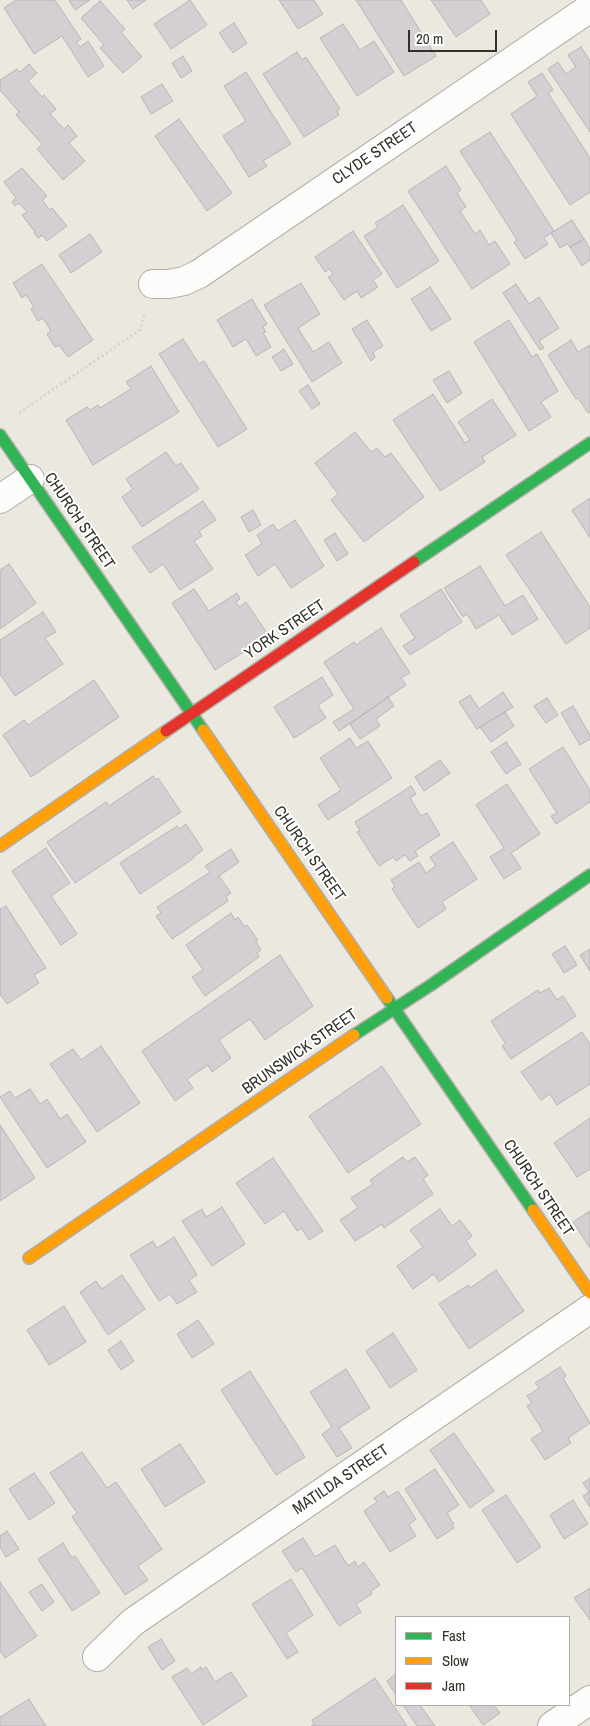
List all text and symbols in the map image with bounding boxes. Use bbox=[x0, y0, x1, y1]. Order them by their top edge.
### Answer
scale bar bbox=[410, 20, 499, 52]
text: 20 m bbox=[416, 28, 443, 49]
street label: CLYDE STREET bbox=[329, 119, 421, 189]
street label: CHURCH STREET bbox=[40, 469, 118, 573]
street label: YORK STREET bbox=[241, 596, 329, 664]
street label: CHURCH STREET bbox=[269, 803, 349, 905]
street label: BRUNSWICK STREET bbox=[239, 1005, 361, 1099]
street label: CHURCH STREET bbox=[499, 1136, 577, 1240]
street label: MATILDA STREET bbox=[289, 1441, 393, 1519]
legend bbox=[395, 1616, 570, 1706]
text: Fast bbox=[442, 1625, 465, 1646]
text: Slow bbox=[442, 1650, 469, 1671]
text: Jam bbox=[442, 1675, 465, 1696]

